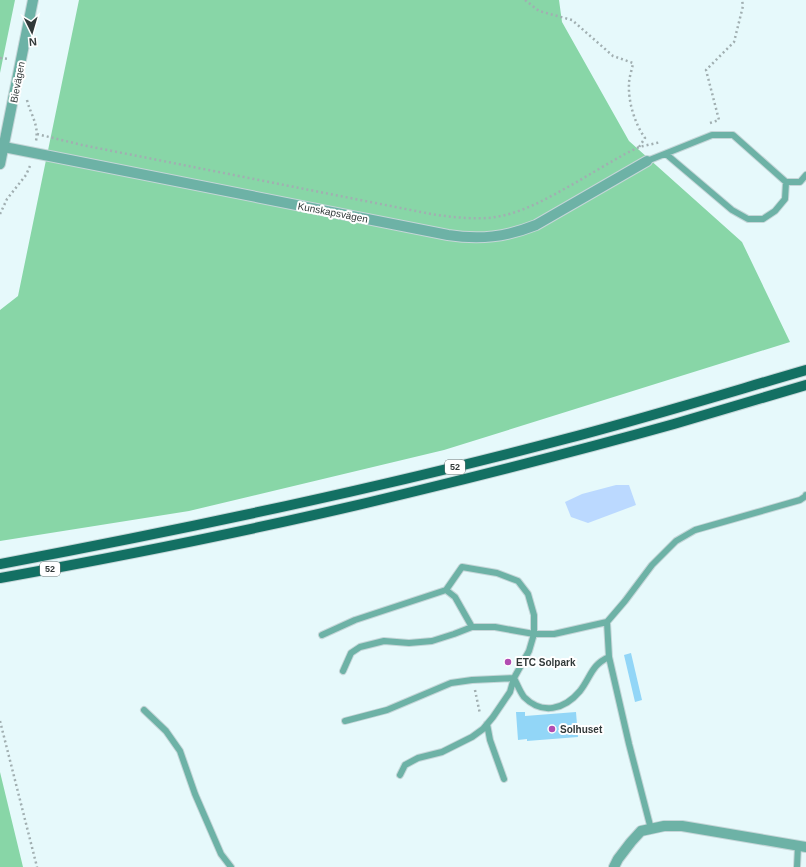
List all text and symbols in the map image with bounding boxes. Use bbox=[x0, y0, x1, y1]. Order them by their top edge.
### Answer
north arrow bbox=[12, 12, 52, 52]
text: N bbox=[28, 36, 37, 48]
street label: Bievägen bbox=[8, 61, 27, 104]
street label: Kunskapsvägen bbox=[297, 200, 369, 225]
road number: 52 bbox=[445, 460, 465, 474]
road number: 52 bbox=[40, 562, 60, 576]
marker: ETC Solpark bbox=[503, 657, 513, 667]
place label: ETC Solpark bbox=[516, 657, 576, 668]
marker: Solhuset bbox=[547, 724, 557, 734]
place label: Solhuset bbox=[560, 724, 603, 735]

